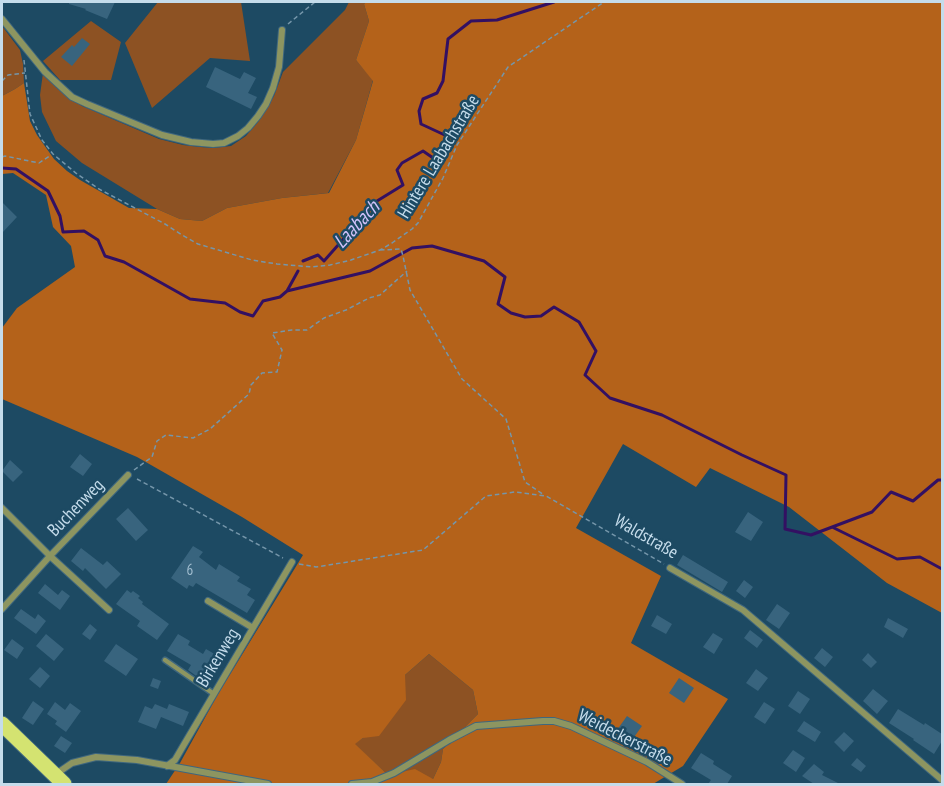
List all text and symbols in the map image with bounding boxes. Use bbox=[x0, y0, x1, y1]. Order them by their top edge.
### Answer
street label: Hintere Laabachstraße bbox=[394, 91, 484, 223]
water label: Laabach bbox=[329, 196, 385, 254]
street label: Buchenweg bbox=[43, 475, 109, 541]
street label: Waldstraße bbox=[610, 510, 682, 564]
house number: 6 bbox=[187, 562, 193, 580]
street label: Birkenweg bbox=[192, 625, 244, 691]
street label: Weideckerstraße bbox=[574, 705, 676, 771]

